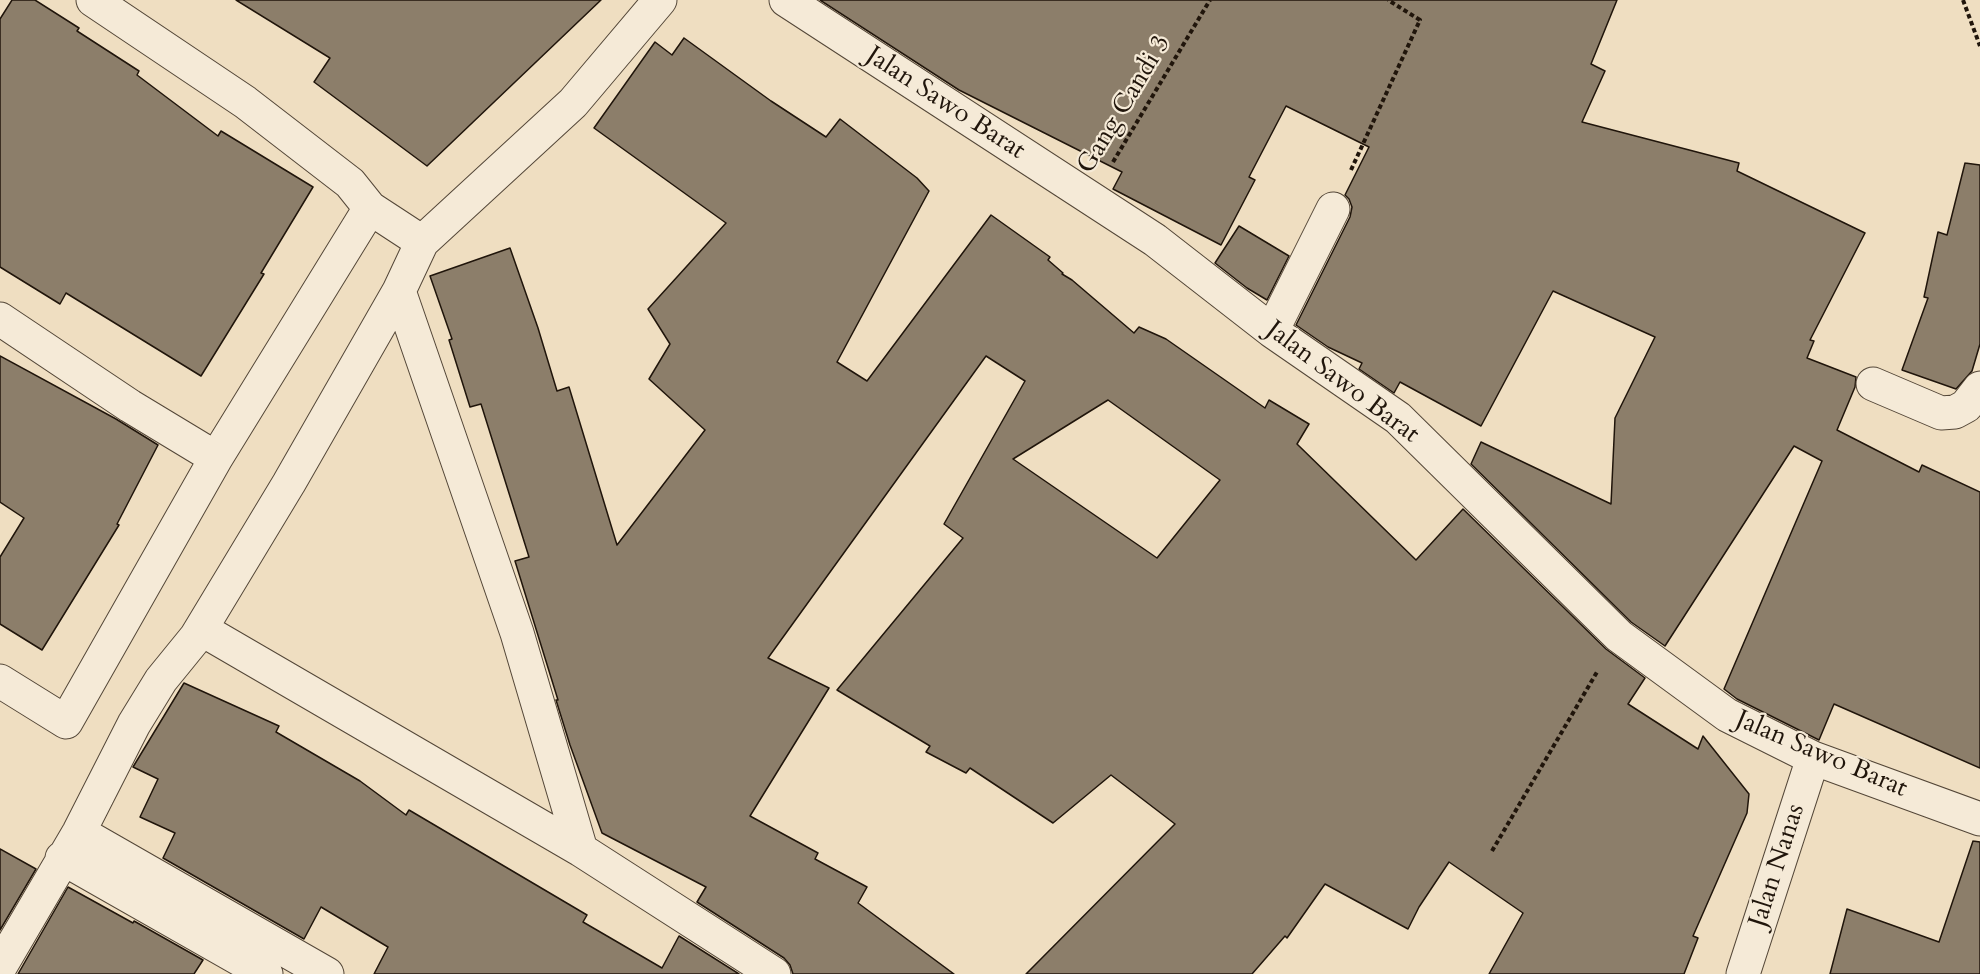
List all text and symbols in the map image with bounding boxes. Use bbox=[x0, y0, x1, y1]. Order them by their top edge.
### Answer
street label: Gang Candi 3 bbox=[1072, 30, 1178, 180]
street label: Jalan Sawo Barat bbox=[860, 41, 1030, 167]
street label: Jalan Sawo Barat bbox=[1259, 315, 1425, 451]
street label: Jalan Sawo Barat bbox=[1730, 705, 1912, 805]
street label: Jalan Nanas bbox=[1743, 800, 1813, 932]

